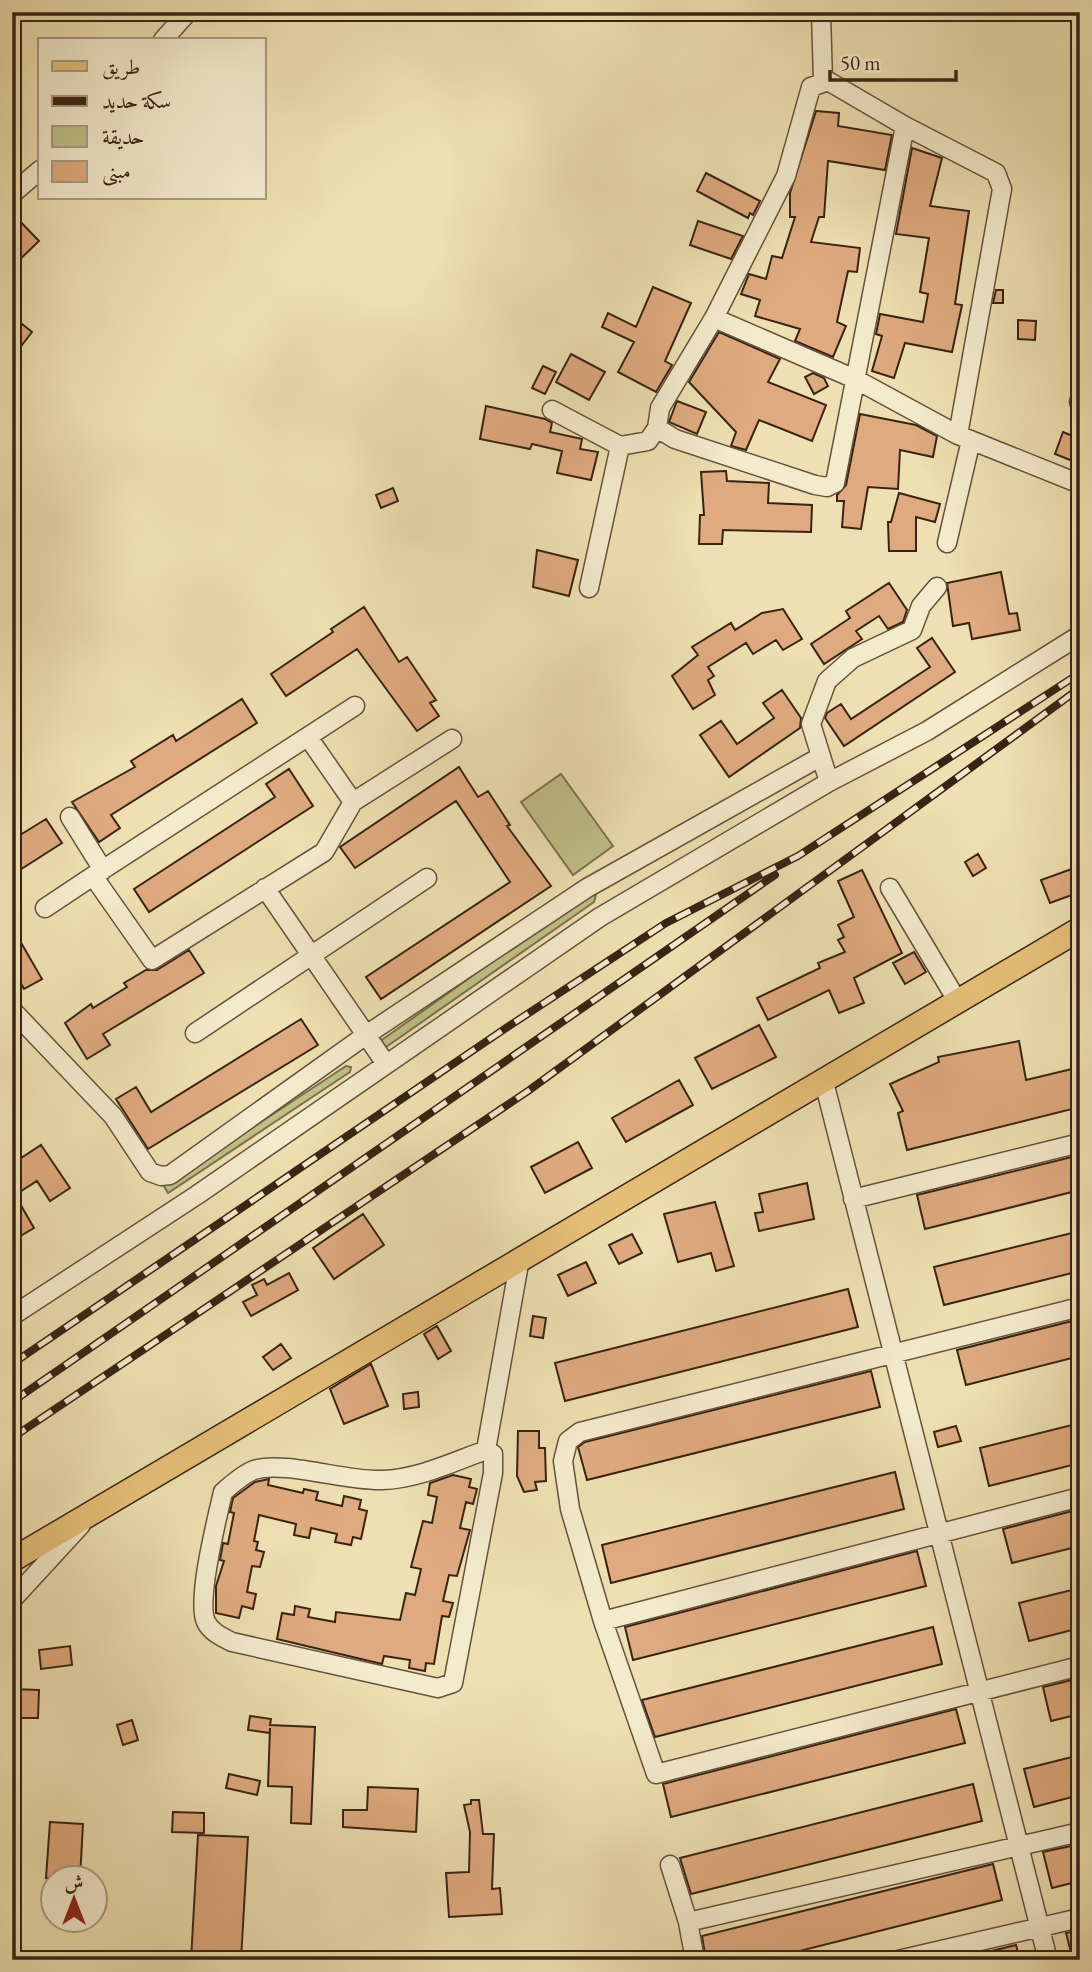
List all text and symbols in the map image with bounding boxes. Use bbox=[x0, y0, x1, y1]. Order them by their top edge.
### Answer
legend bbox=[38, 38, 266, 200]
scale bar bbox=[830, 38, 956, 82]
text: 50 m bbox=[840, 49, 881, 76]
text: طريق bbox=[102, 53, 140, 80]
text: سكة حديد bbox=[102, 87, 171, 114]
text: حديقة bbox=[102, 123, 145, 150]
text: مبنى bbox=[102, 157, 131, 186]
north arrow bbox=[38, 1864, 108, 1934]
text: ش bbox=[65, 1870, 83, 1895]

